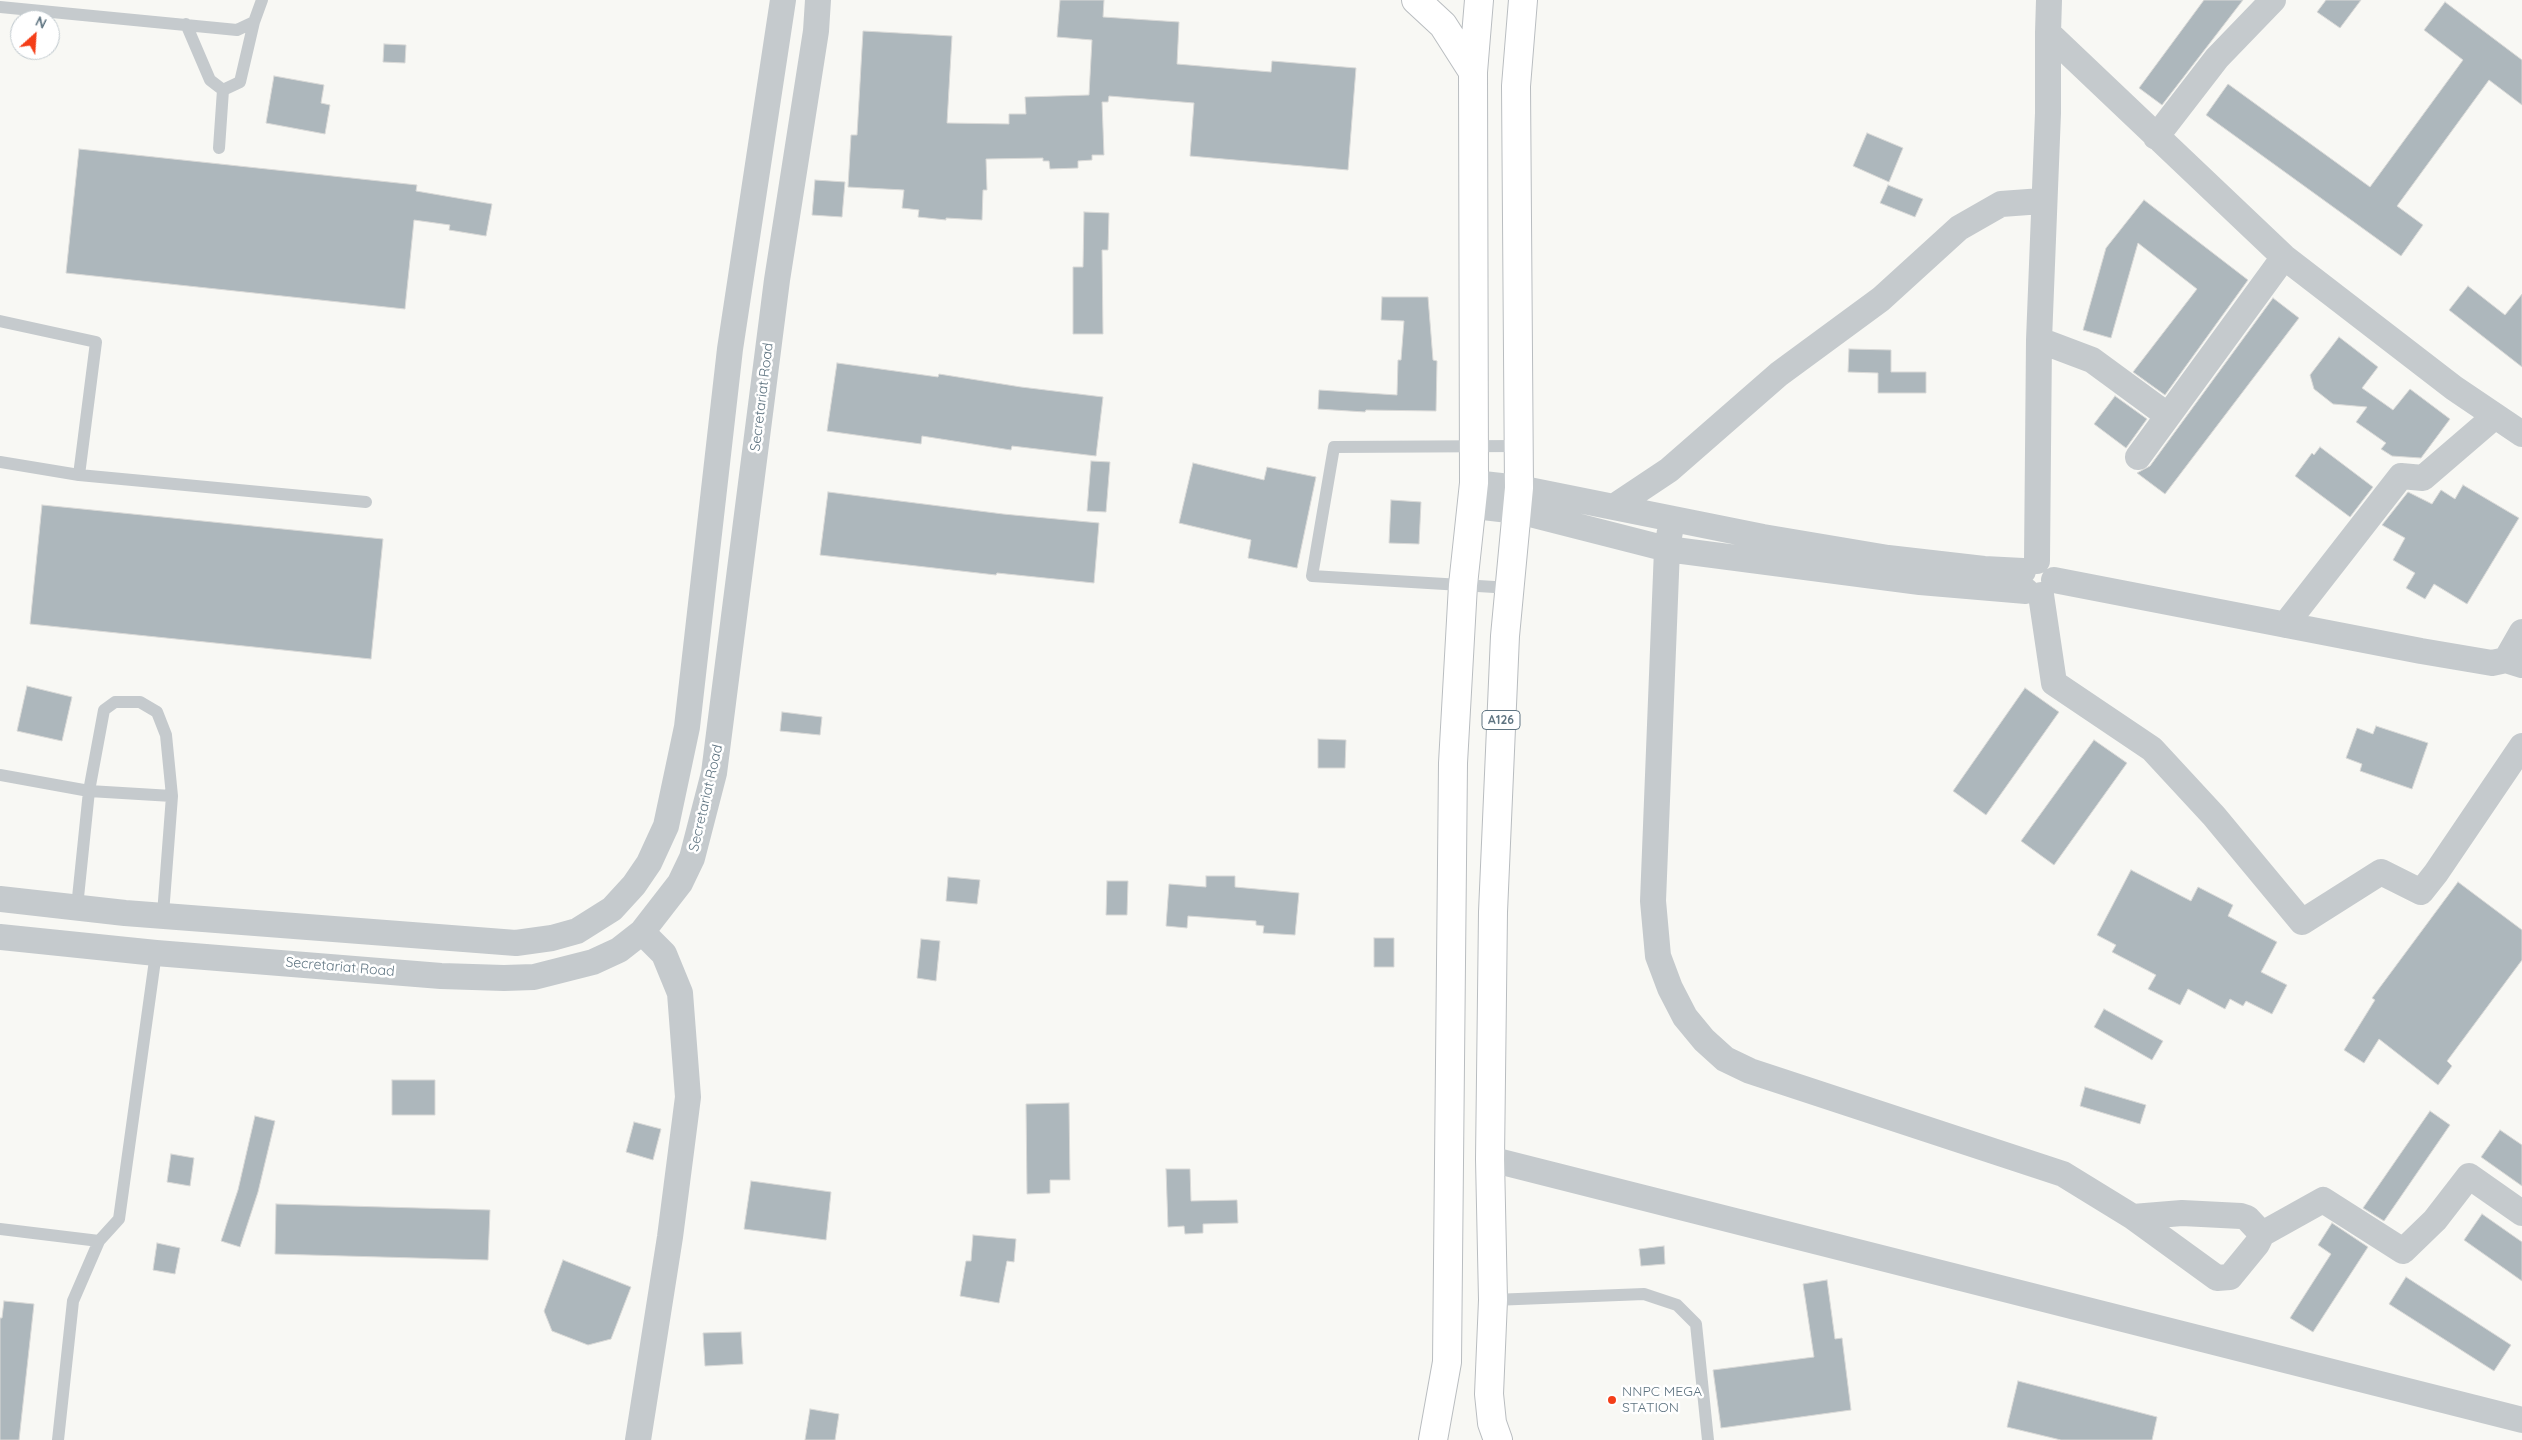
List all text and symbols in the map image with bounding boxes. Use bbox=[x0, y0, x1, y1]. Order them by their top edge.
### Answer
north arrow bbox=[10, 10, 60, 60]
text: N bbox=[33, 12, 50, 33]
street label: Secretariat Road bbox=[747, 342, 777, 452]
road number: A126 bbox=[1482, 710, 1520, 730]
street label: Secretariat Road bbox=[686, 743, 726, 853]
street label: Secretariat Road bbox=[285, 954, 395, 980]
place label: NNPC MEGA STATION bbox=[1622, 1384, 1702, 1416]
marker: NNPC MEGA STATION bbox=[1606, 1394, 1618, 1406]

